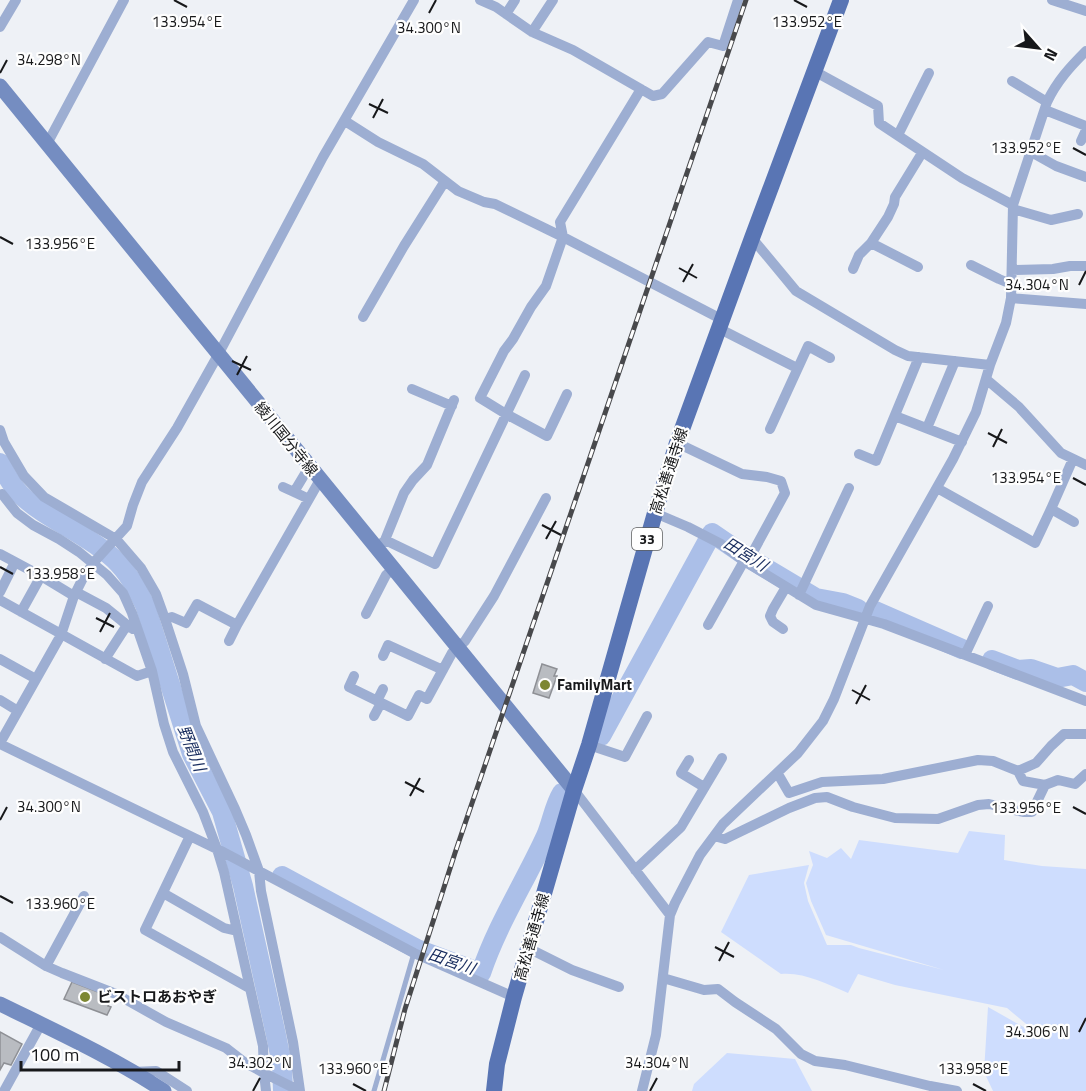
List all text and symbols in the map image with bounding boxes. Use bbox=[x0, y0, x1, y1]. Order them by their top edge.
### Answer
text: 133.954°E bbox=[152, 10, 222, 33]
text: 133.952°E bbox=[772, 10, 842, 33]
text: 34.300°N bbox=[397, 16, 461, 39]
north arrow bbox=[1008, 18, 1068, 78]
text: N bbox=[1038, 45, 1064, 66]
text: 34.298°N bbox=[17, 48, 81, 71]
text: 133.952°E bbox=[991, 136, 1061, 159]
text: 133.956°E bbox=[25, 232, 95, 255]
text: 34.304°N bbox=[1005, 273, 1069, 296]
street label: 綾川国分寺線 bbox=[249, 396, 324, 481]
street label: 高松善通寺線 bbox=[644, 424, 693, 517]
text: 133.954°E bbox=[991, 466, 1061, 489]
road number: 33 bbox=[632, 528, 662, 550]
water label: 田宮川 bbox=[719, 531, 774, 578]
text: 133.958°E bbox=[25, 562, 95, 585]
place label: FamilyMart bbox=[557, 673, 632, 696]
marker: FamilyMart bbox=[538, 678, 552, 692]
water label: 野間川 bbox=[172, 721, 213, 777]
text: 34.300°N bbox=[17, 795, 81, 818]
text: 133.956°E bbox=[991, 796, 1061, 819]
street label: 高松善通寺線 bbox=[508, 890, 555, 983]
text: 133.960°E bbox=[25, 892, 95, 915]
water label: 田宮川 bbox=[425, 942, 480, 981]
place label: ビストロあおやぎ bbox=[97, 985, 217, 1008]
marker: ビストロあおやぎ bbox=[78, 990, 92, 1004]
text: 34.306°N bbox=[1005, 1020, 1069, 1043]
scale bar bbox=[21, 1034, 178, 1072]
text: 100 m bbox=[30, 1041, 79, 1068]
text: 34.302°N bbox=[228, 1051, 292, 1074]
text: 34.304°N bbox=[625, 1051, 689, 1074]
text: 133.960°E bbox=[318, 1057, 388, 1080]
text: 133.958°E bbox=[938, 1057, 1008, 1080]

